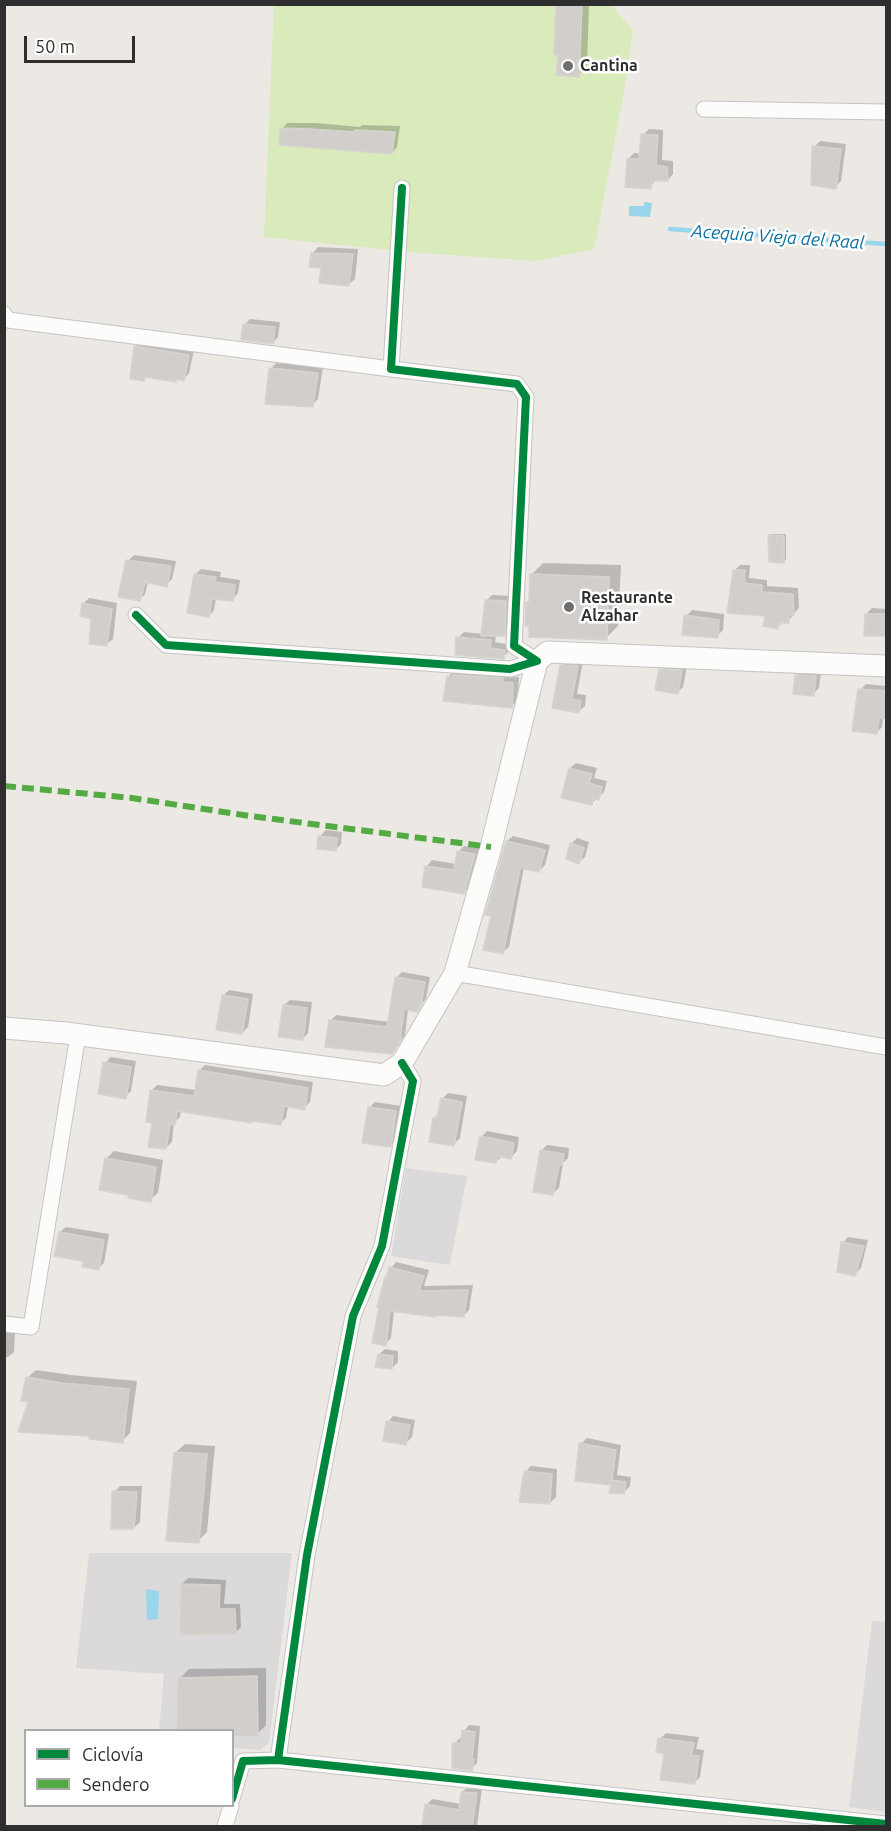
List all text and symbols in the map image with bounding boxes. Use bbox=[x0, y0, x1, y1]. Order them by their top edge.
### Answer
scale bar bbox=[27, 24, 138, 62]
text: 50 m bbox=[35, 36, 75, 56]
place label: Cantina bbox=[580, 56, 638, 76]
marker: Cantina bbox=[561, 59, 575, 73]
water label: Acequia Vieja del Raal bbox=[691, 220, 865, 254]
place label: Restaurante Alzahar bbox=[581, 588, 673, 626]
marker: Restaurante Alzahar bbox=[562, 600, 576, 614]
legend bbox=[24, 1729, 234, 1807]
text: Ciclovía bbox=[82, 1744, 143, 1764]
text: Sendero bbox=[82, 1774, 149, 1794]

